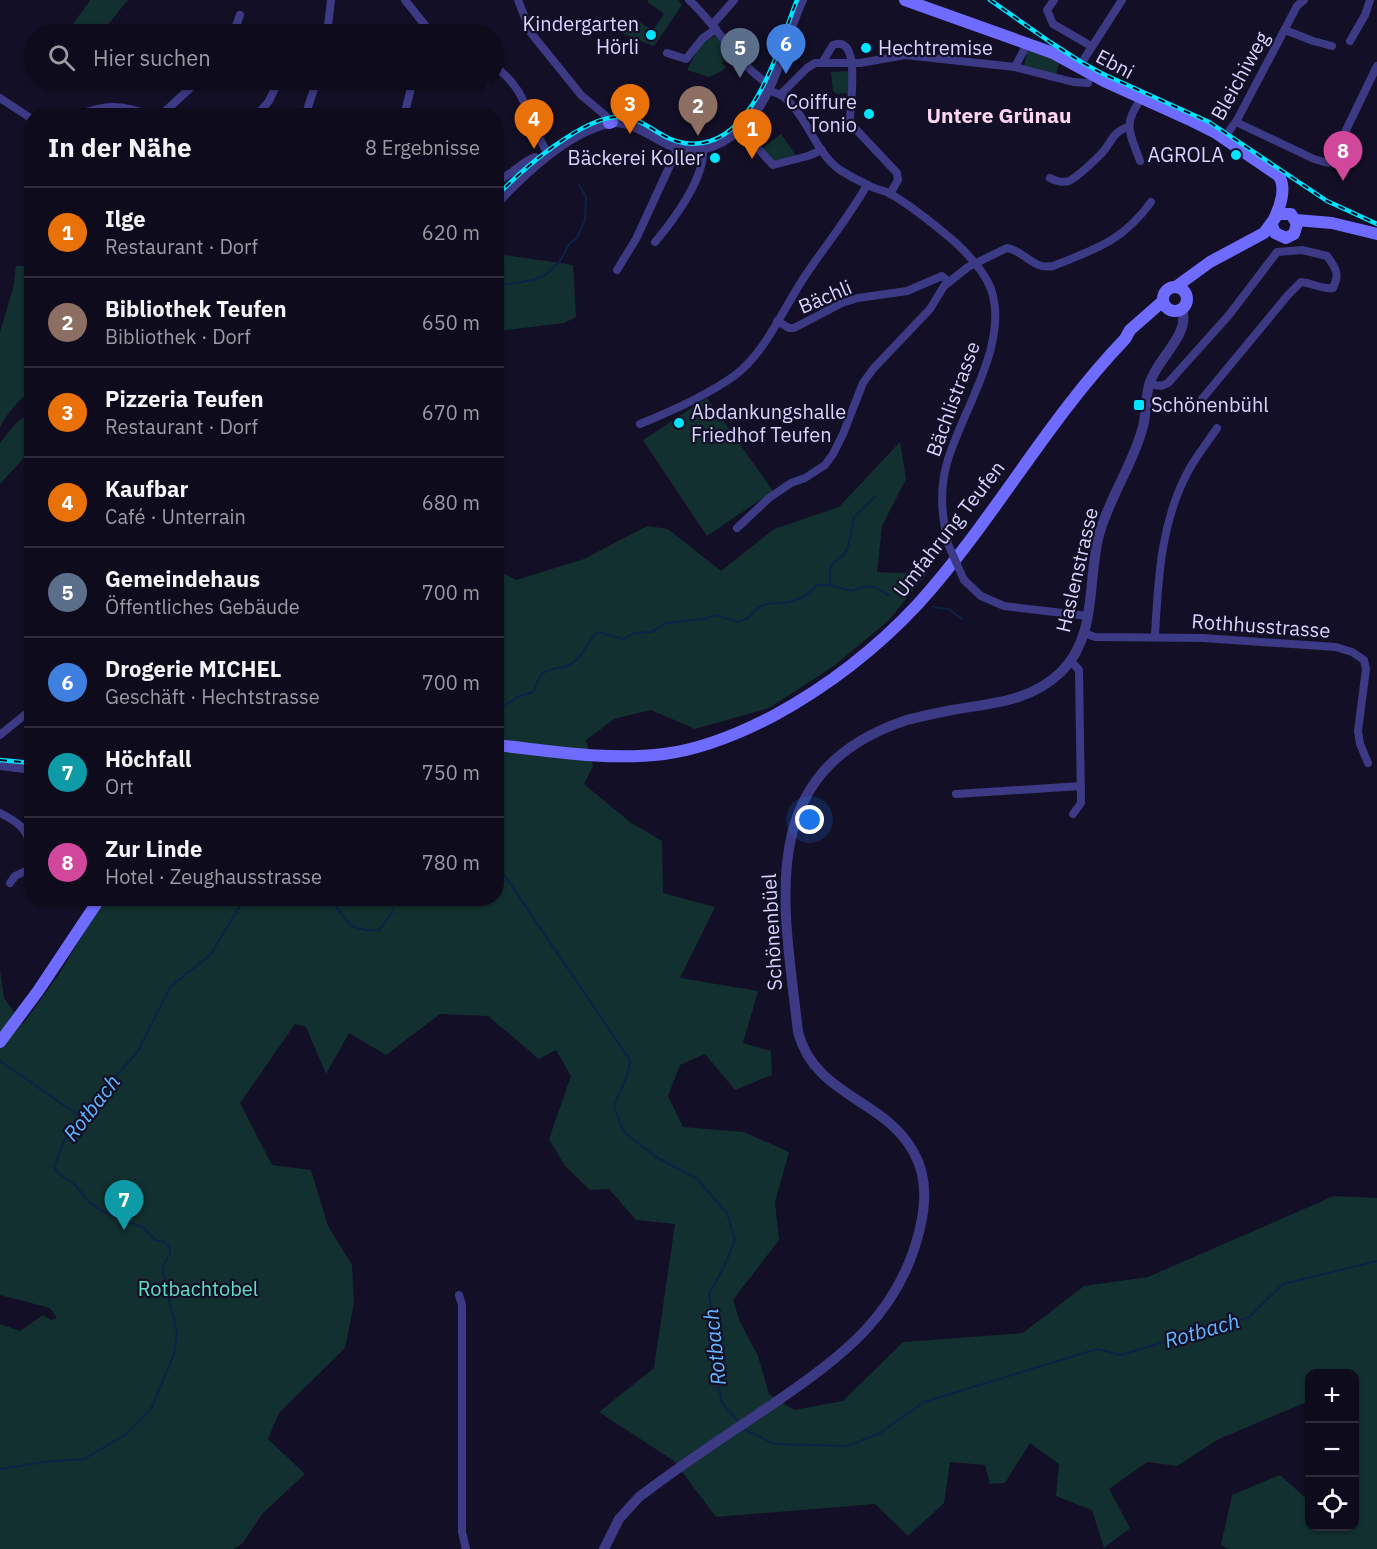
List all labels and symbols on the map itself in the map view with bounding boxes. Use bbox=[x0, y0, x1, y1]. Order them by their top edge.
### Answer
place label: Kindergarten Hörli bbox=[523, 10, 639, 60]
pin: 6 bbox=[766, 25, 806, 74]
street label: Bleichiweg bbox=[1204, 26, 1275, 125]
marker: Kindergarten Hörli bbox=[644, 28, 658, 42]
pin: 5 bbox=[720, 28, 760, 78]
place label: Hechtremise bbox=[878, 34, 993, 61]
marker: Hechtremise bbox=[859, 41, 873, 55]
street label: Ebni bbox=[1091, 42, 1139, 85]
pin: 3 bbox=[610, 84, 650, 134]
pin: 2 bbox=[678, 86, 718, 136]
place label: Coiffure Tonio bbox=[786, 88, 857, 138]
pin: 4 bbox=[514, 100, 554, 149]
district label: Untere Grünau bbox=[926, 101, 1072, 129]
marker: Coiffure Tonio bbox=[862, 107, 876, 121]
pin: 1 bbox=[732, 110, 771, 159]
pin: 8 bbox=[1324, 132, 1362, 181]
place label: AGROLA bbox=[1148, 141, 1224, 168]
place label: Bäckerei Koller bbox=[568, 144, 703, 171]
marker: AGROLA bbox=[1229, 148, 1243, 162]
marker: Bäckerei Koller bbox=[708, 151, 722, 165]
street label: Bächli bbox=[794, 273, 856, 320]
street label: Bächlistrasse bbox=[919, 338, 986, 460]
place label: Schönenbühl bbox=[1151, 391, 1269, 418]
place label: Abdankungshalle Friedhof Teufen bbox=[691, 398, 846, 448]
marker: Schönenbühl bbox=[1132, 398, 1146, 412]
marker: Abdankungshalle Friedhof Teufen bbox=[672, 416, 686, 430]
street label: Umfahrung Teufen bbox=[887, 455, 1010, 602]
street label: Haslenstrasse bbox=[1049, 505, 1104, 635]
street label: Rothhusstrasse bbox=[1191, 607, 1331, 644]
your location bbox=[795, 805, 824, 834]
street label: Schönenbüel bbox=[755, 873, 788, 991]
water label: Rotbach bbox=[56, 1068, 126, 1146]
pin: 7 bbox=[104, 1180, 144, 1230]
park label: Rotbachtobel bbox=[138, 1275, 258, 1302]
water label: Rotbach bbox=[1161, 1306, 1243, 1354]
water label: Rotbach bbox=[696, 1307, 732, 1387]

